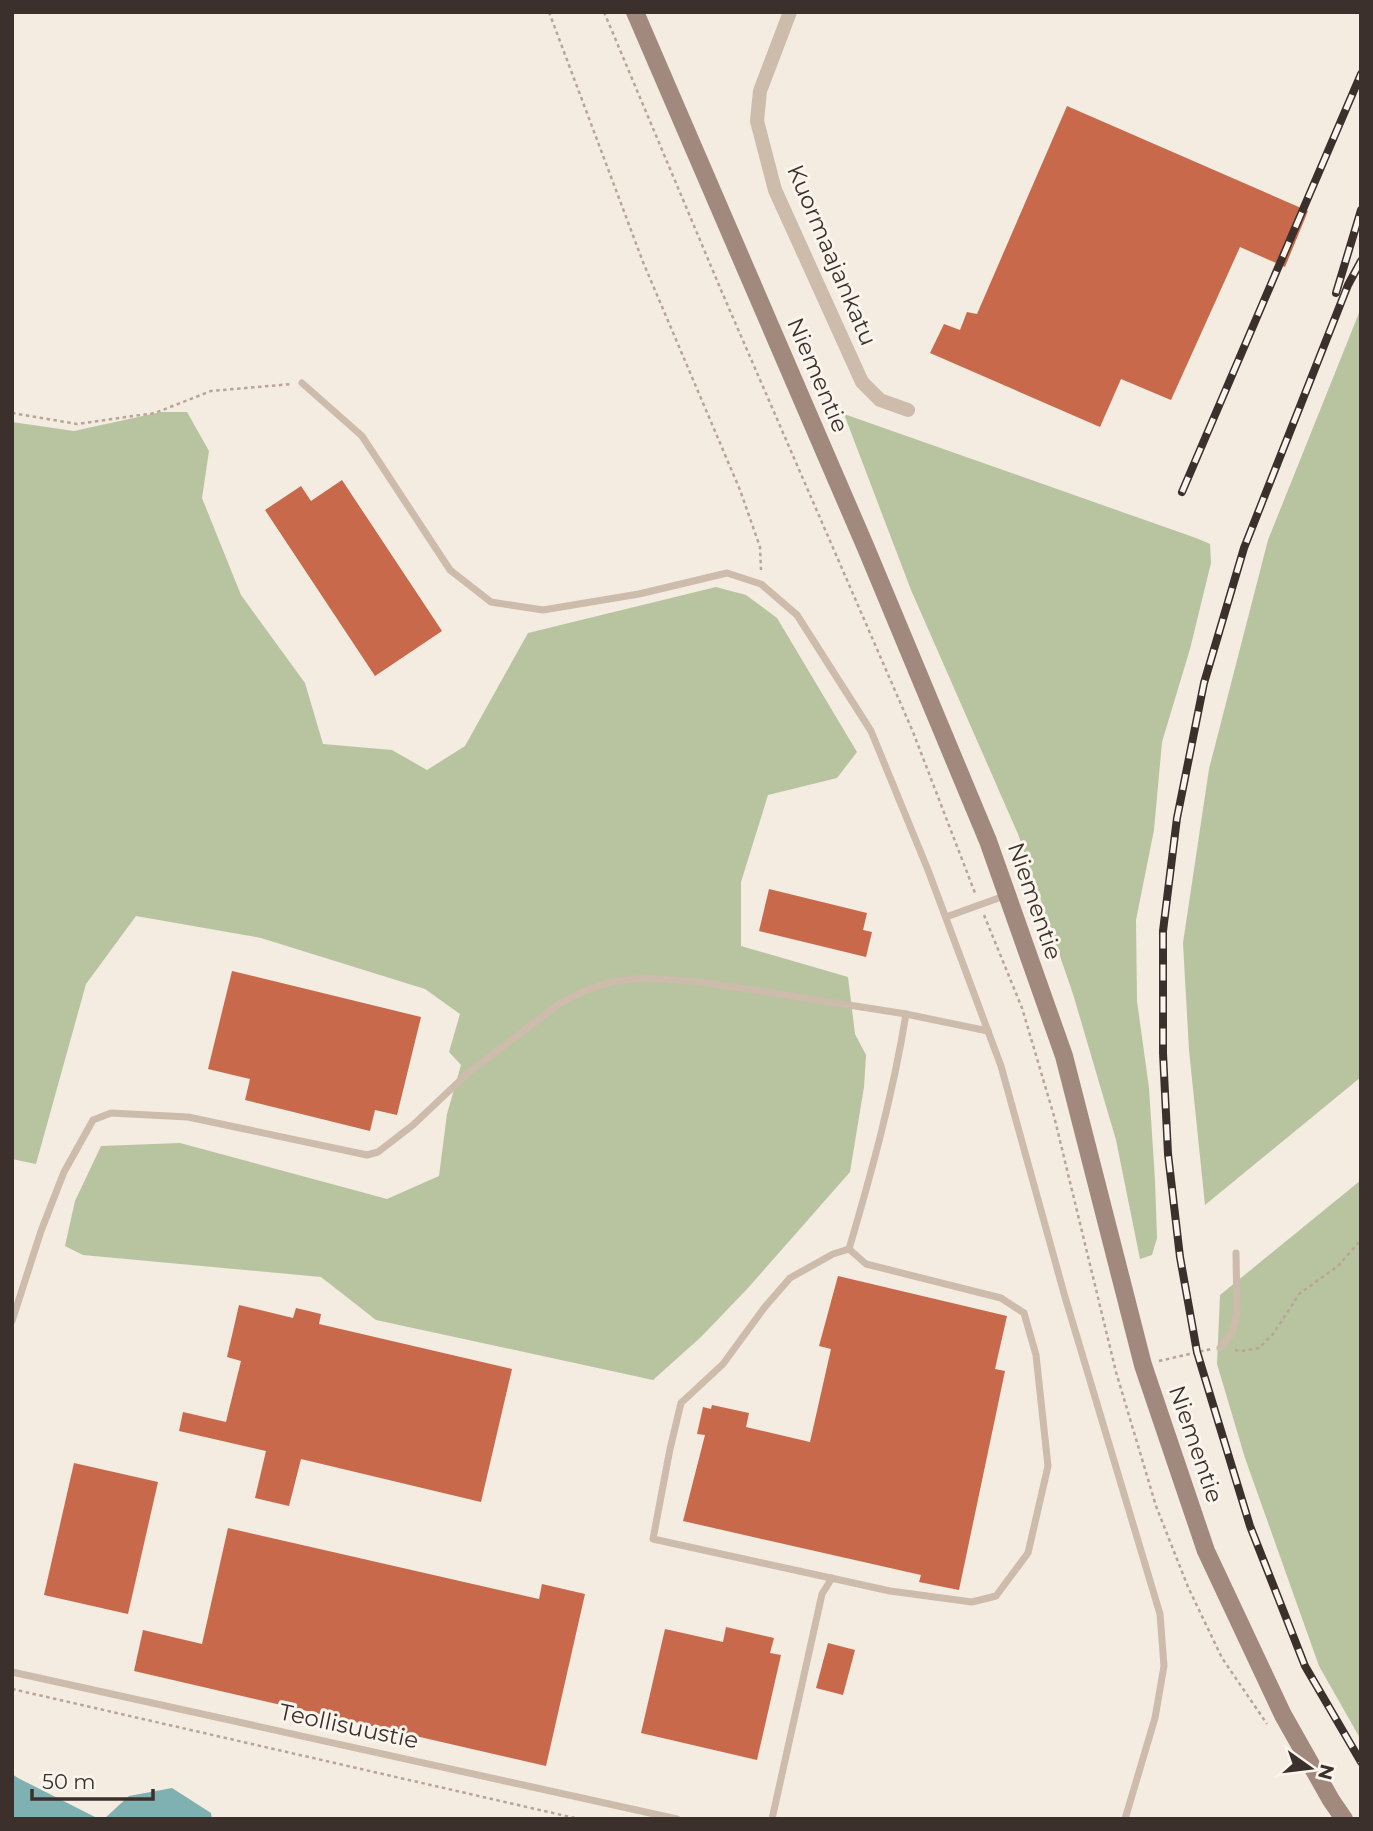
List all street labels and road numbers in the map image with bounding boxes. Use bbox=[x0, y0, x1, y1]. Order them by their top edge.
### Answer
street label: Kuormaajankatu bbox=[781, 160, 883, 350]
street label: Niementie bbox=[781, 313, 855, 437]
street label: Niementie bbox=[1002, 839, 1068, 963]
street label: Niementie bbox=[1163, 1382, 1229, 1506]
street label: Teollisuustie bbox=[277, 1698, 421, 1754]

